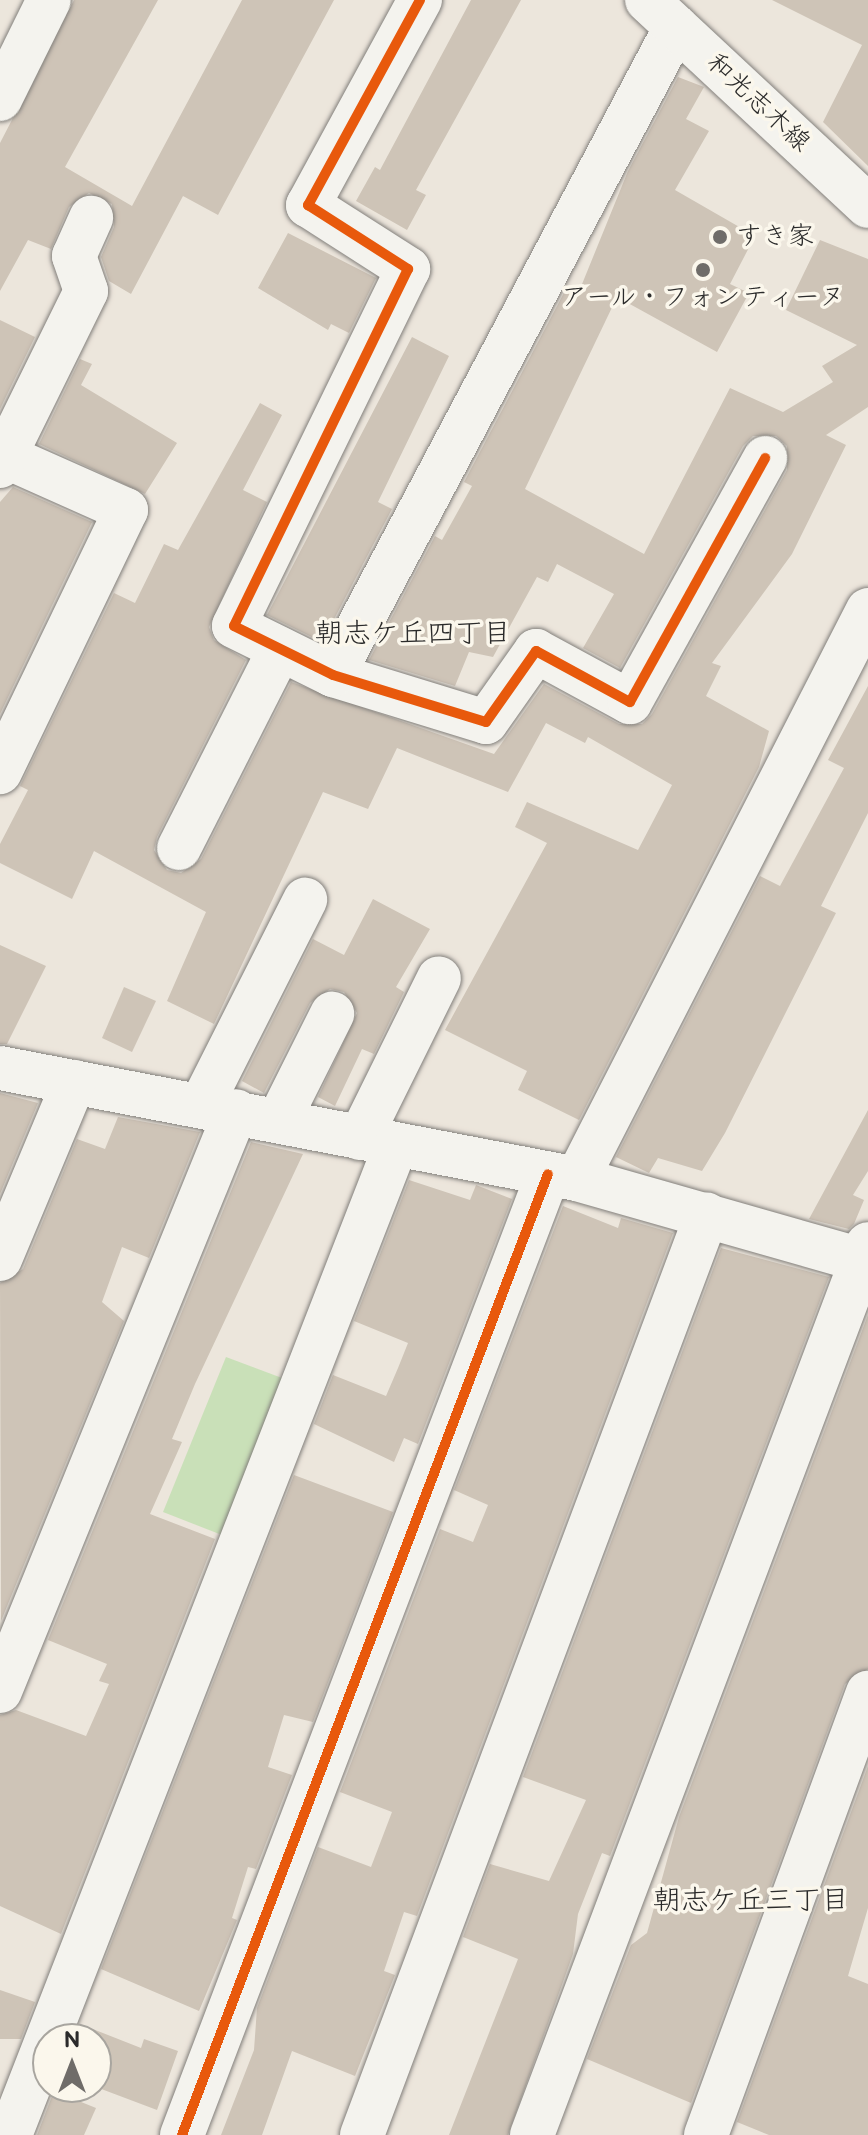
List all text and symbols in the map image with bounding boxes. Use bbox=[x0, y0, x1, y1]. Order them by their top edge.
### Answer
street label: 和光志木線 bbox=[700, 47, 816, 159]
place label: すき家 bbox=[736, 221, 814, 253]
marker: すき家 bbox=[711, 228, 729, 246]
marker: アール・フォンティーヌ bbox=[694, 261, 712, 279]
place label: アール・フォンティーヌ bbox=[561, 282, 845, 314]
district label: 朝志ケ丘四丁目 bbox=[315, 617, 511, 651]
district label: 朝志ケ丘三丁目 bbox=[653, 1884, 849, 1918]
north arrow bbox=[32, 2023, 112, 2103]
text: N bbox=[64, 2027, 80, 2054]

